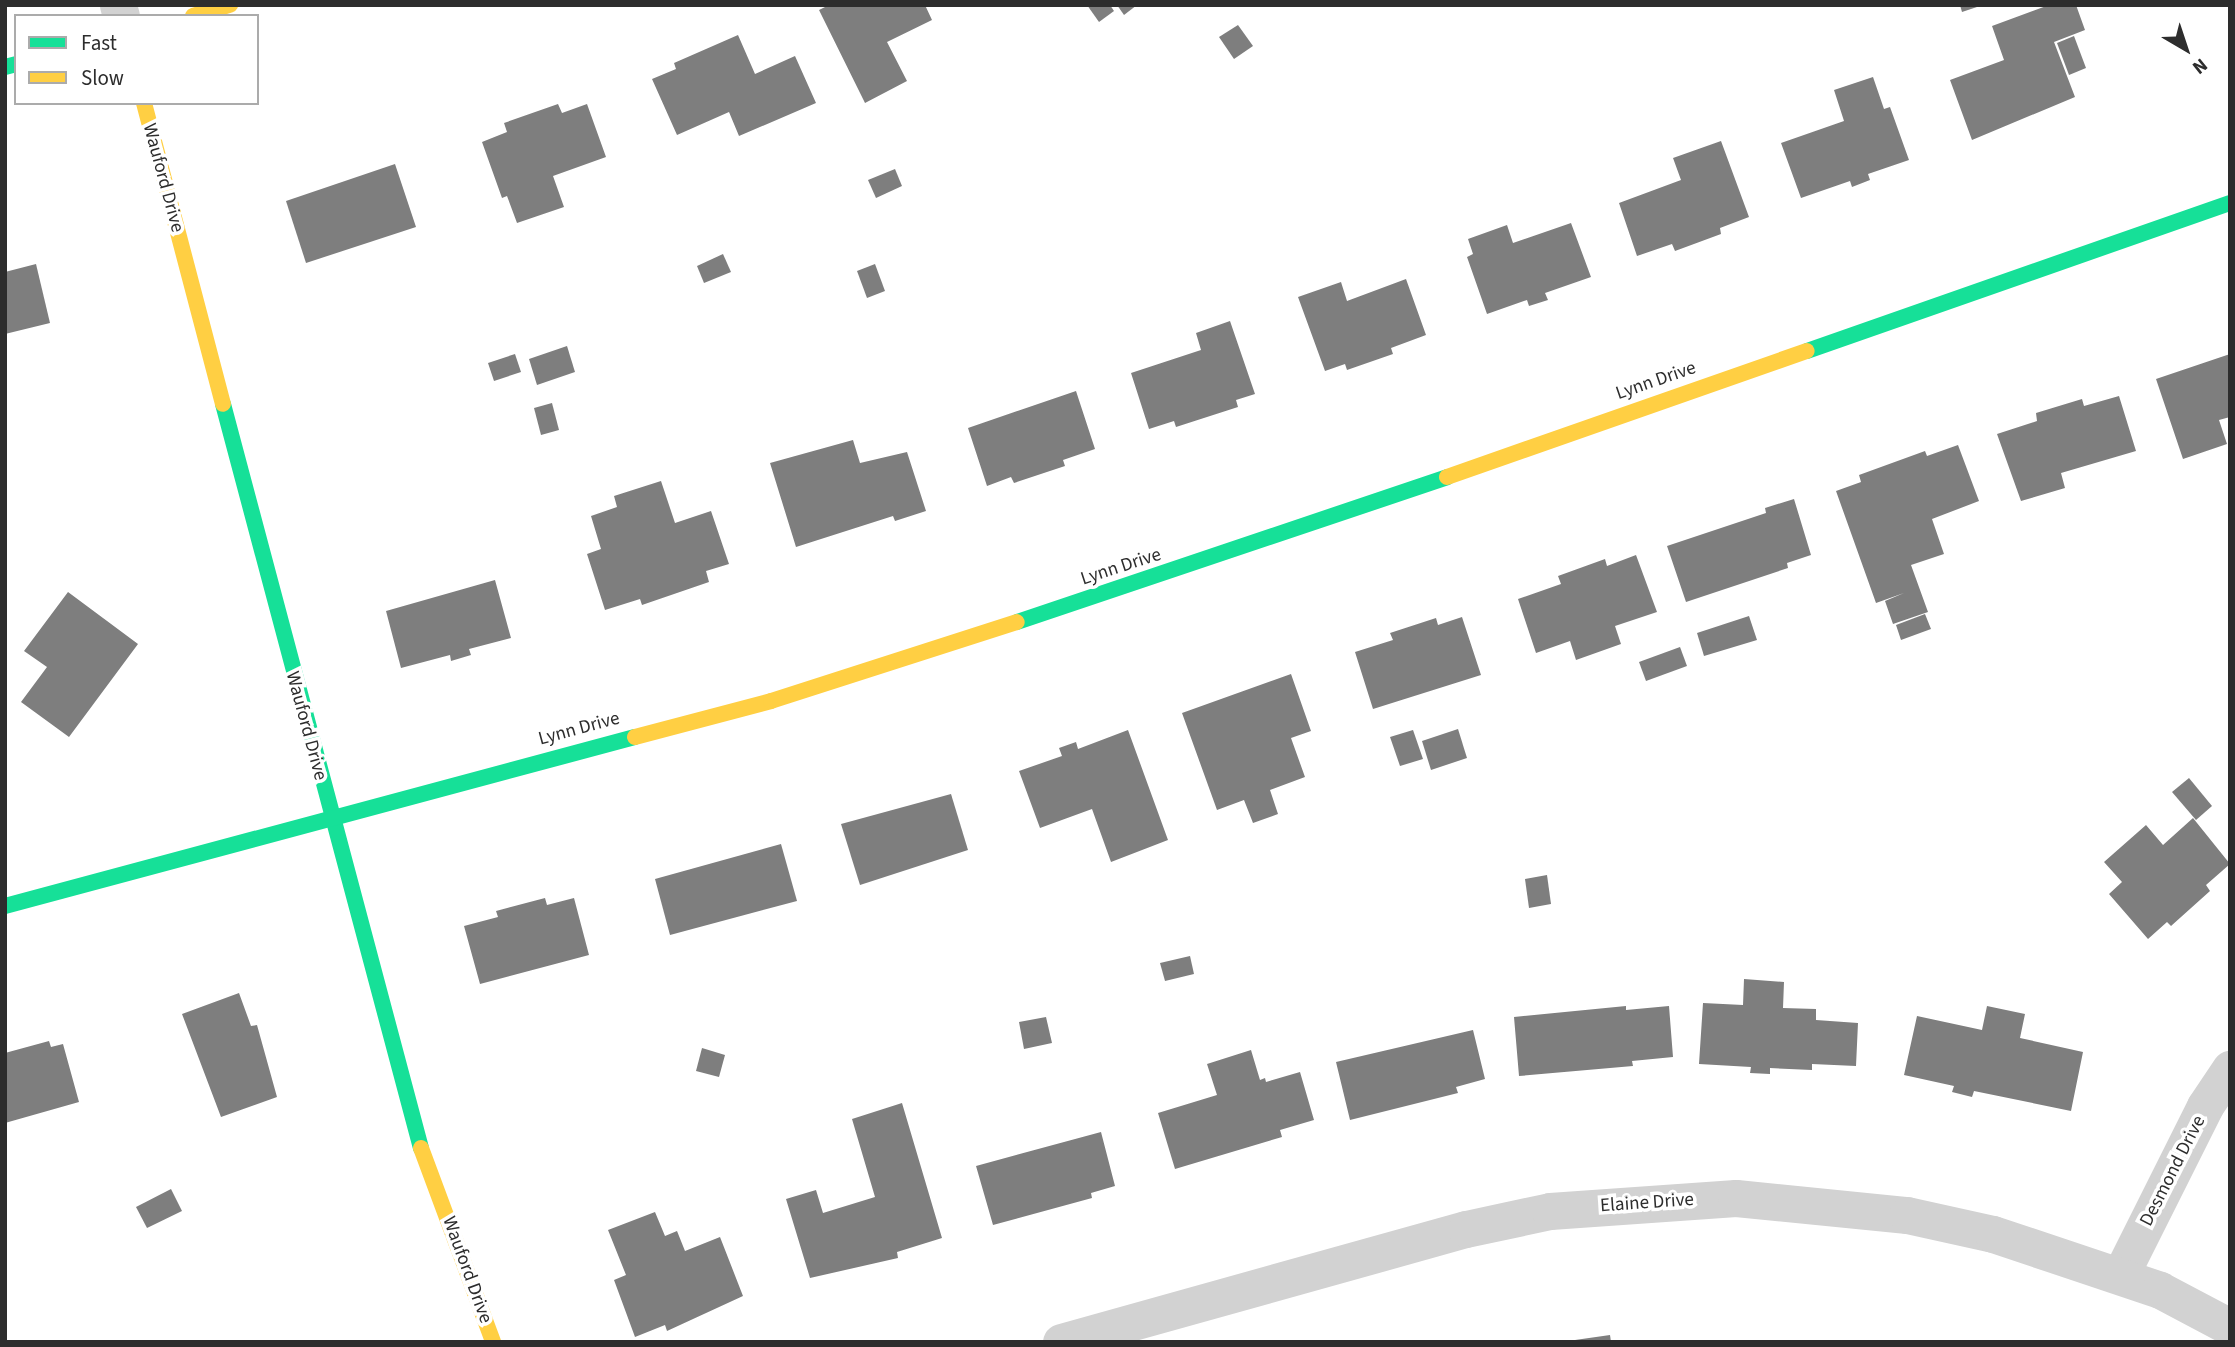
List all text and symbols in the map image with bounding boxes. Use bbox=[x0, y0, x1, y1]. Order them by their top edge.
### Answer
legend bbox=[14, 14, 259, 105]
north arrow bbox=[2151, 14, 2221, 84]
text: Fast bbox=[81, 28, 117, 58]
text: N bbox=[2186, 51, 2213, 80]
text: Slow bbox=[81, 63, 124, 93]
street label: Wauford Drive bbox=[137, 121, 189, 235]
street label: Lynn Drive bbox=[1613, 357, 1699, 405]
street label: Lynn Drive bbox=[1078, 543, 1164, 591]
street label: Wauford Drive bbox=[280, 669, 332, 783]
street label: Lynn Drive bbox=[536, 707, 622, 751]
street label: Desmond Drive bbox=[2135, 1112, 2211, 1230]
street label: Elaine Drive bbox=[1599, 1188, 1695, 1218]
street label: Wauford Drive bbox=[437, 1213, 497, 1327]

